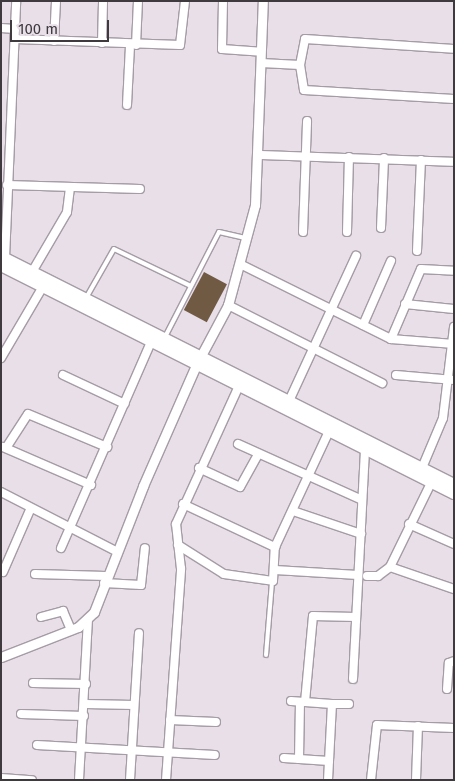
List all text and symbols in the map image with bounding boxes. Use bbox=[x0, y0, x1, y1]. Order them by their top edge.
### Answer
scale bar bbox=[12, 10, 111, 42]
text: 100 m bbox=[18, 20, 58, 38]

